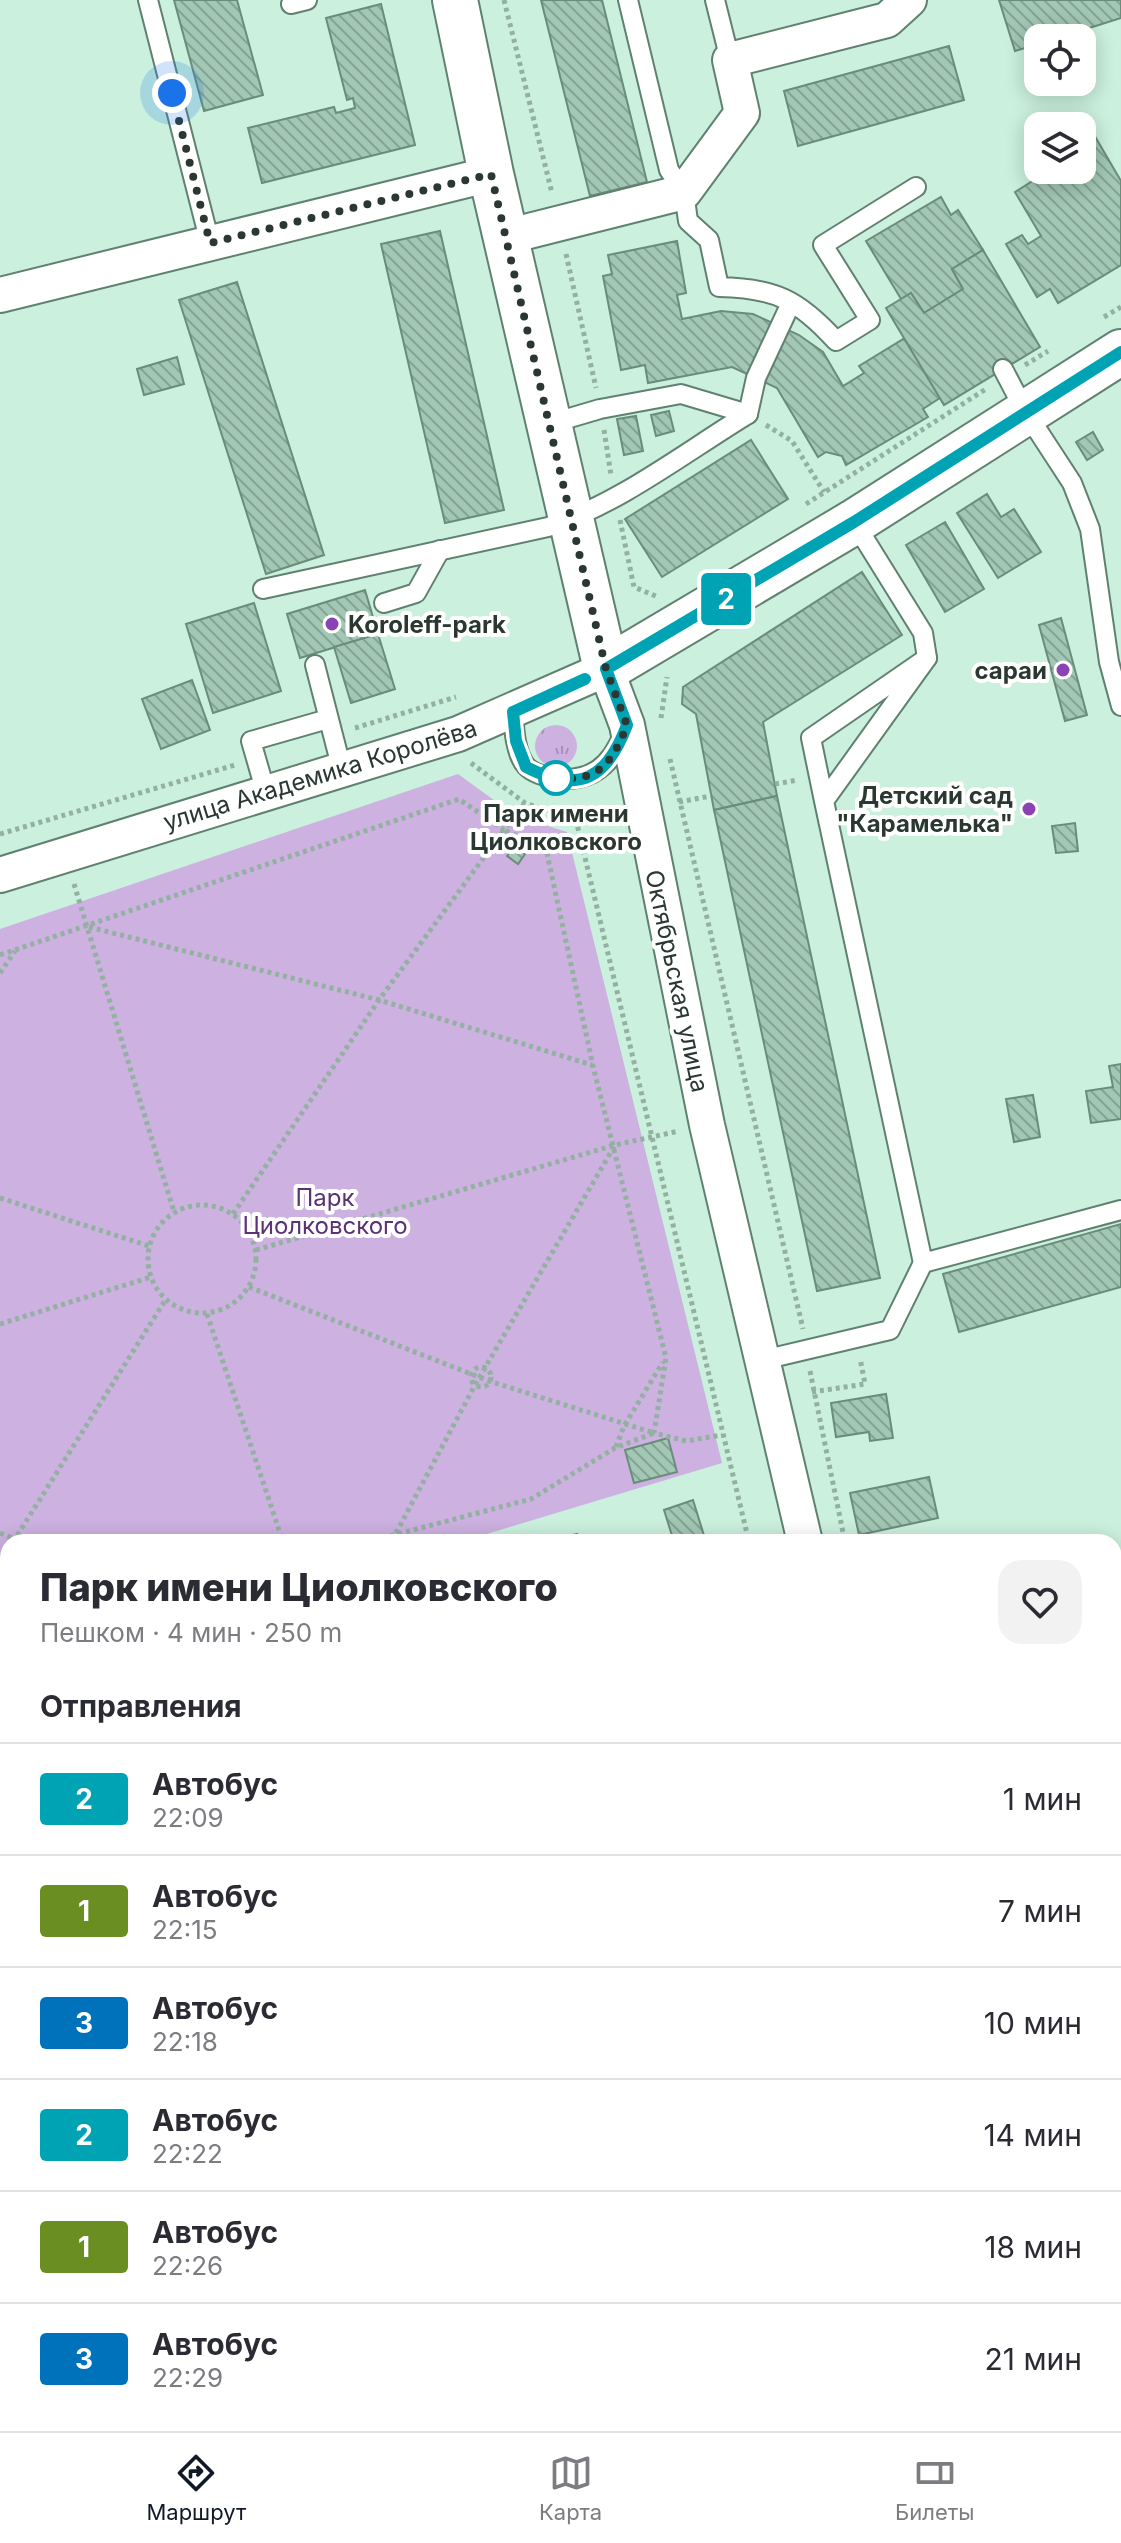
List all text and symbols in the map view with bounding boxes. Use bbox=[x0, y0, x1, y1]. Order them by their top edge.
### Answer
map controls bbox=[1024, 24, 1096, 184]
button: locate bbox=[1024, 24, 1096, 96]
your location bbox=[152, 73, 192, 113]
button: layers bbox=[1024, 112, 1096, 184]
line badge: 2 bbox=[700, 573, 752, 625]
text: 2 bbox=[717, 582, 735, 616]
place label: Koroleff-park bbox=[348, 610, 506, 639]
marker: Koroleff-park bbox=[323, 615, 341, 633]
place label: сараи bbox=[974, 656, 1047, 685]
marker: сараи bbox=[1054, 661, 1072, 679]
street label: улица Академика Королёва bbox=[160, 713, 480, 837]
marker: Парк имени Циолковского bbox=[539, 761, 573, 795]
place label: Детский сад "Карамелька" bbox=[836, 781, 1013, 838]
place label: Парк имени Циолковского bbox=[470, 799, 642, 856]
marker: Детский сад "Карамелька" bbox=[1020, 800, 1038, 818]
street label: Октябрьская улица bbox=[639, 867, 715, 1095]
park label: Парк Циолковского bbox=[242, 1183, 408, 1240]
button: heart bbox=[998, 1560, 1082, 1644]
text: Парк имени Циолковского bbox=[40, 1564, 558, 1610]
text: Пешком · 4 мин · 250 m bbox=[40, 1617, 342, 1648]
text: Отправления bbox=[40, 1688, 242, 1724]
text: Автобус bbox=[152, 1766, 278, 1802]
text: 1 мин bbox=[1003, 1781, 1082, 1817]
text: 2 bbox=[75, 1782, 93, 1816]
text: 22:09 bbox=[152, 1802, 224, 1833]
text: Автобус bbox=[152, 1878, 278, 1914]
text: 7 мин bbox=[998, 1893, 1082, 1929]
text: 1 bbox=[78, 1894, 90, 1928]
text: 22:15 bbox=[152, 1914, 218, 1945]
text: Автобус bbox=[152, 1990, 278, 2026]
text: 10 мин bbox=[984, 2005, 1082, 2041]
text: 3 bbox=[75, 2006, 93, 2040]
text: 22:18 bbox=[152, 2026, 218, 2057]
text: Автобус bbox=[152, 2102, 278, 2138]
text: 14 мин bbox=[983, 2117, 1082, 2153]
text: 2 bbox=[75, 2118, 93, 2152]
text: 22:22 bbox=[152, 2138, 223, 2169]
text: Автобус bbox=[152, 2214, 278, 2250]
text: 18 мин bbox=[984, 2229, 1082, 2265]
text: 1 bbox=[78, 2230, 90, 2264]
text: 22:26 bbox=[152, 2250, 223, 2281]
text: Автобус bbox=[152, 2326, 278, 2362]
text: 21 мин bbox=[984, 2341, 1082, 2377]
text: 3 bbox=[75, 2342, 93, 2376]
text: 22:29 bbox=[152, 2362, 223, 2393]
tab: Маршрут bbox=[146, 2451, 246, 2525]
tab: Карта bbox=[539, 2451, 602, 2525]
tab: Билеты bbox=[895, 2451, 975, 2525]

